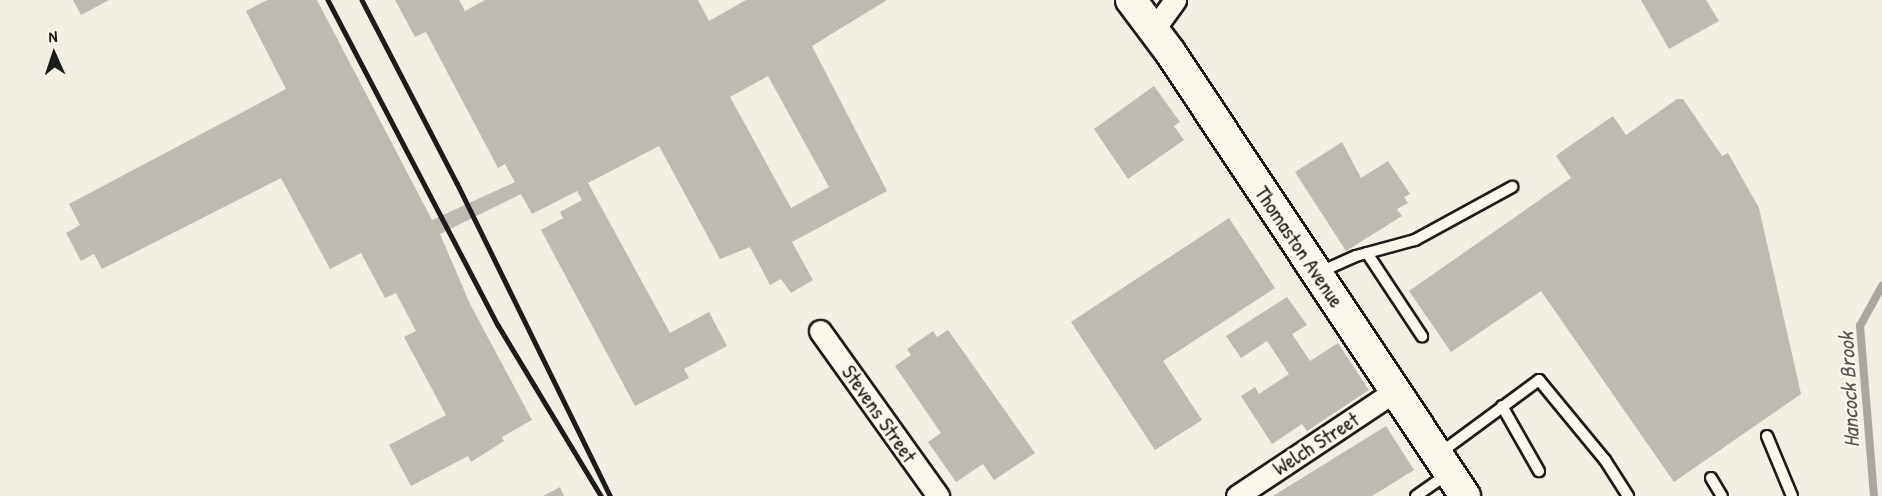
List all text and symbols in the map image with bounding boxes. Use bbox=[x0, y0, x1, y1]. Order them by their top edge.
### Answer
north arrow bbox=[24, 24, 84, 84]
text: N bbox=[48, 25, 58, 47]
street label: Thomaston Avenue bbox=[1249, 182, 1349, 312]
water label: Hancock Brook bbox=[1833, 332, 1865, 448]
street label: Stevens Street bbox=[836, 360, 922, 468]
street label: Welch Street bbox=[1268, 407, 1364, 481]

